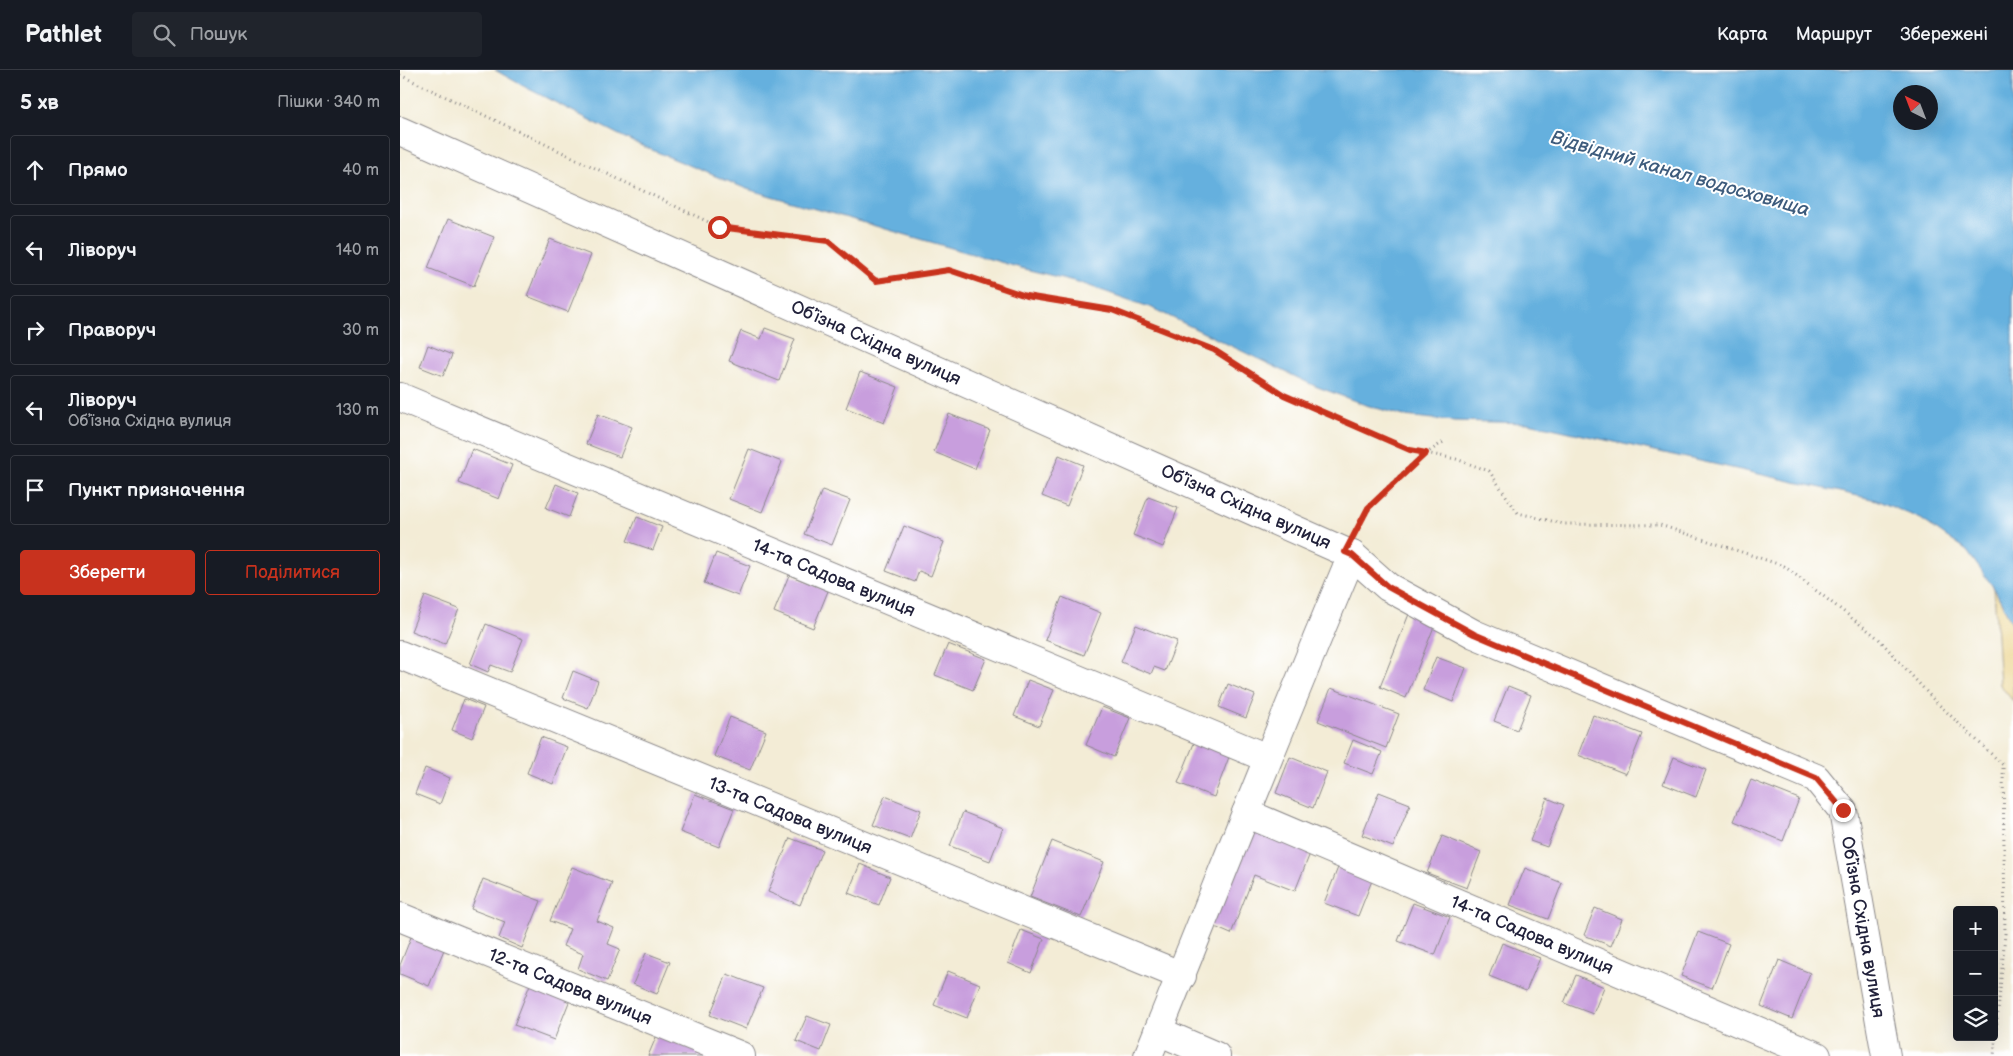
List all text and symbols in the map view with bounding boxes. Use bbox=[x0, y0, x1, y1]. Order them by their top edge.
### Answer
search box bbox=[132, 12, 482, 57]
text: Pathlet bbox=[25, 20, 102, 49]
icon: search bbox=[150, 21, 178, 49]
text: Пошук bbox=[190, 23, 247, 46]
text: Карта bbox=[1717, 24, 1768, 45]
text: Маршрут bbox=[1796, 24, 1872, 45]
text: Збережені bbox=[1900, 24, 1988, 45]
north arrow bbox=[1893, 85, 1938, 130]
text: 5 хв bbox=[20, 90, 59, 115]
text: Пішки · 340 m bbox=[277, 93, 380, 112]
water label: Відвідний канал водосховища bbox=[1548, 126, 1812, 222]
icon: ahead bbox=[21, 156, 49, 184]
text: Прямо bbox=[68, 159, 128, 182]
text: 40 m bbox=[342, 161, 379, 180]
route start bbox=[708, 216, 731, 239]
icon: left bbox=[21, 236, 49, 264]
text: Ліворуч bbox=[68, 239, 137, 262]
text: 140 m bbox=[336, 241, 379, 260]
street label: Обʼїзна Східна вулиця bbox=[788, 296, 964, 390]
icon: right bbox=[21, 316, 49, 344]
text: Праворуч bbox=[68, 319, 156, 342]
text: 30 m bbox=[342, 321, 379, 340]
text: Ліворуч bbox=[68, 389, 137, 412]
icon: left bbox=[21, 396, 49, 424]
text: 130 m bbox=[336, 401, 379, 420]
text: Обʼїзна Східна вулиця bbox=[68, 412, 231, 431]
street label: Обʼїзна Східна вулиця bbox=[1158, 460, 1334, 554]
icon: arrive bbox=[21, 476, 49, 504]
text: Пункт призначення bbox=[68, 479, 245, 502]
street label: 14-та Садова вулиця bbox=[749, 534, 919, 621]
button: Зберегти bbox=[20, 550, 195, 595]
button: Поділитися bbox=[205, 550, 380, 595]
street label: 13-та Садова вулиця bbox=[705, 772, 875, 858]
route end bbox=[1832, 799, 1855, 822]
street label: Обʼїзна Східна вулиця bbox=[1837, 835, 1889, 1019]
street label: 14-та Садова вулиця bbox=[1448, 891, 1617, 979]
map controls bbox=[1953, 906, 1998, 1041]
button: + bbox=[1953, 906, 1998, 951]
street label: 12-та Садова вулиця bbox=[486, 944, 655, 1029]
button: − bbox=[1953, 951, 1998, 996]
button: layers bbox=[1953, 996, 1998, 1041]

